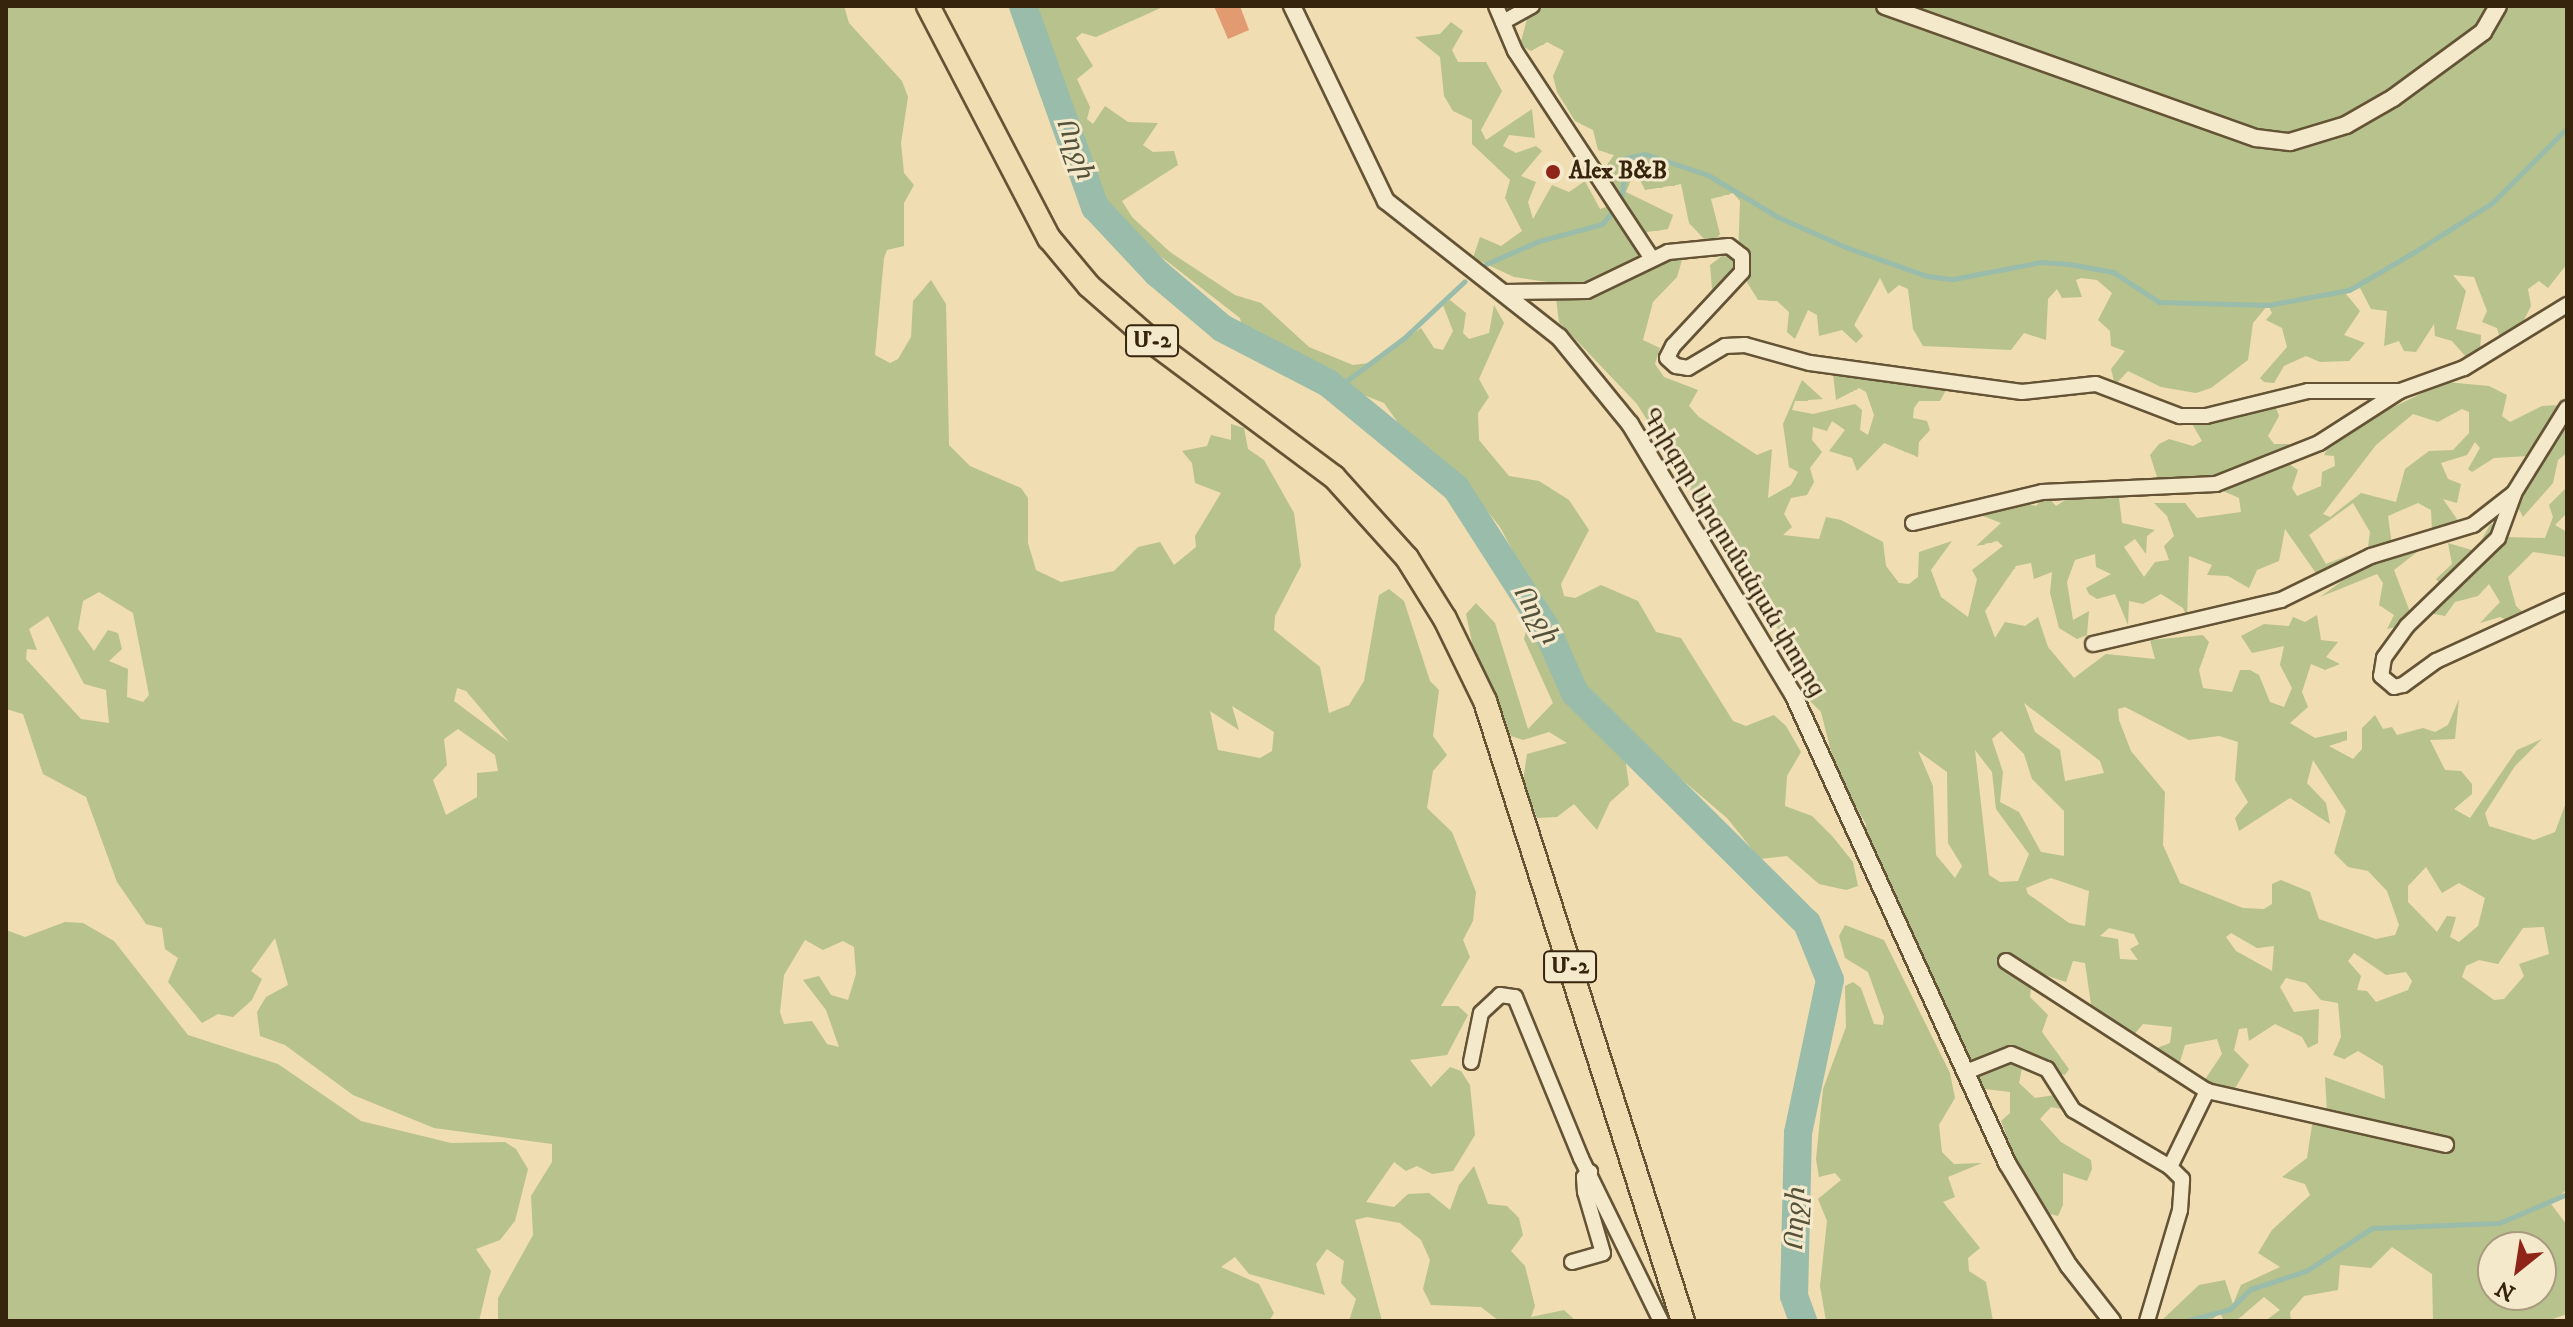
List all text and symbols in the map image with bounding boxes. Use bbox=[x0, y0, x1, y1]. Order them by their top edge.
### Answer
water label: Ողջի bbox=[1049, 113, 1099, 183]
place label: Alex B&B bbox=[1569, 158, 1667, 186]
marker: Alex B&B bbox=[1544, 163, 1562, 181]
road number: Մ-2 bbox=[1124, 323, 1180, 359]
street label: Գրիգոր Արզումանյան փողոց bbox=[1635, 403, 1831, 703]
water label: Ողջի bbox=[1506, 579, 1564, 649]
road number: Մ-2 bbox=[1542, 949, 1598, 985]
water label: Ողջի bbox=[1779, 1188, 1813, 1252]
north arrow bbox=[2477, 1231, 2557, 1311]
text: N bbox=[2491, 1274, 2520, 1307]

